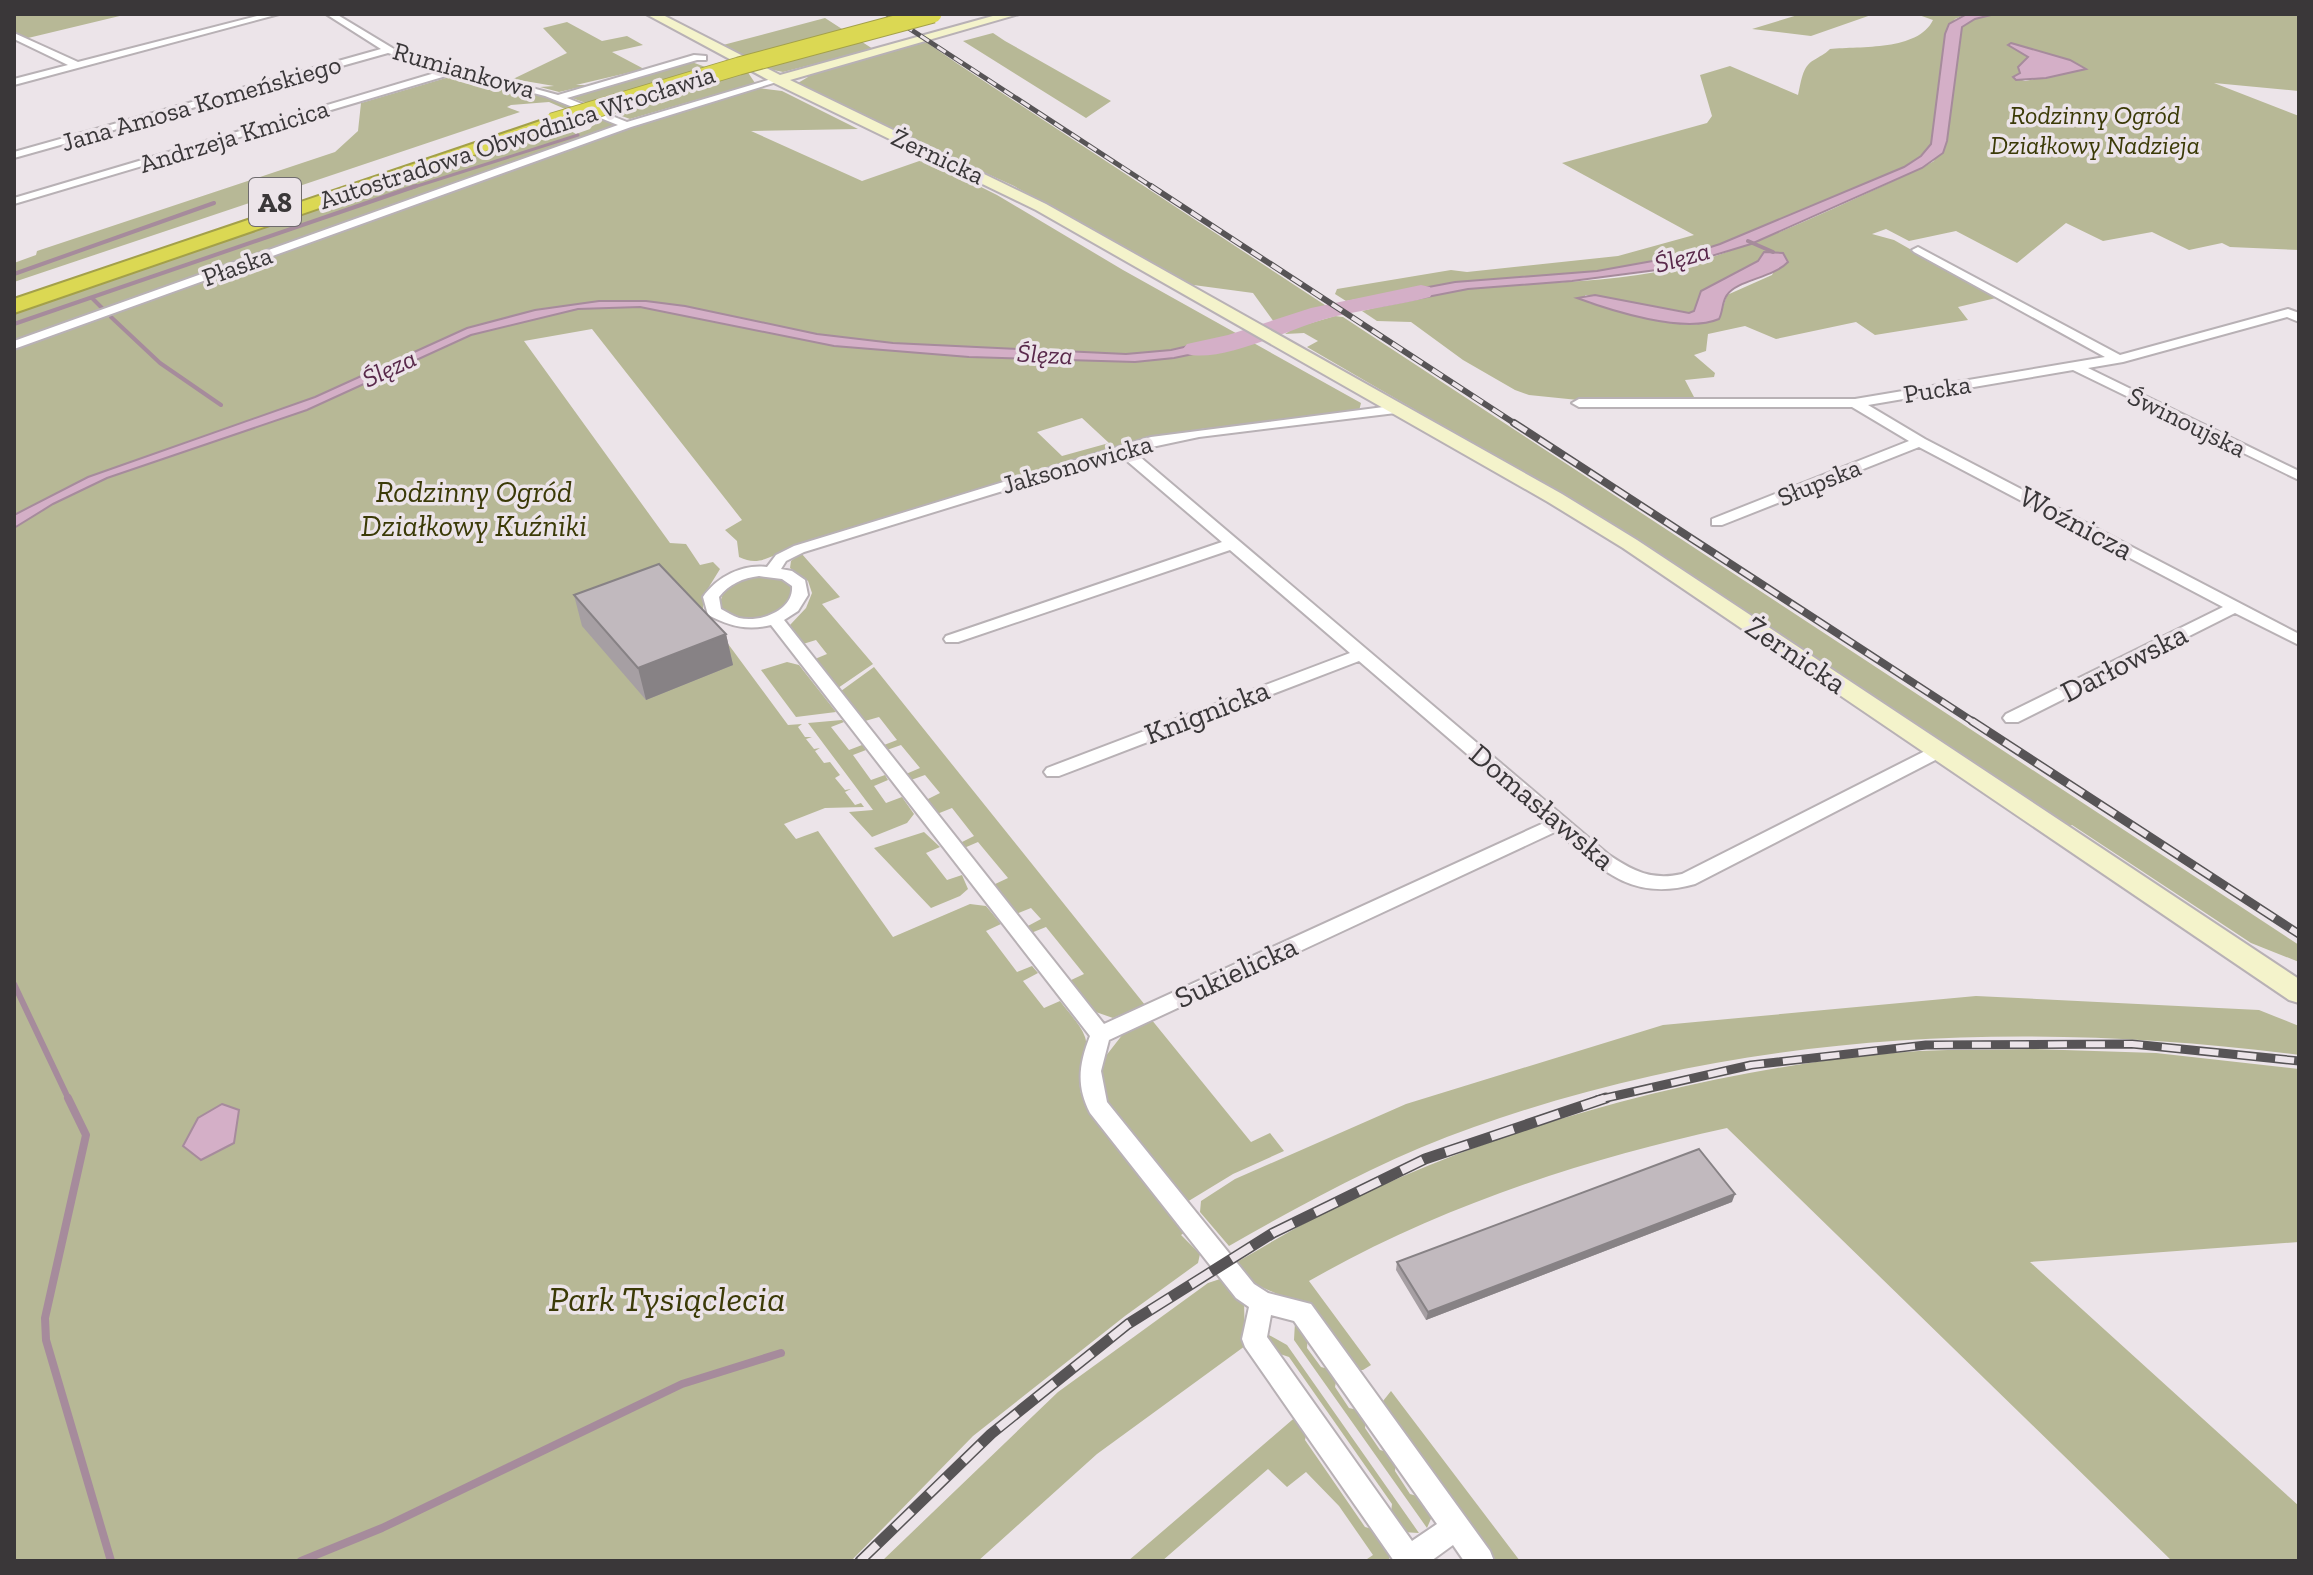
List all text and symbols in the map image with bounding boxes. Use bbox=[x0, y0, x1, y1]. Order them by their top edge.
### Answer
street label: Rumiankowa bbox=[389, 34, 539, 106]
street label: Jana Amosa Komeńskiego bbox=[57, 48, 345, 158]
street label: Autostradowa Obwodnica Wrocławia bbox=[315, 58, 719, 216]
street label: Andrzeja Kmicica bbox=[135, 92, 333, 180]
park label: Rodzinny Ogród Działkowy Nadzieja bbox=[1990, 99, 2200, 161]
street label: Żernicka bbox=[887, 121, 990, 191]
road number: A8 bbox=[249, 178, 301, 226]
water label: Ślęza bbox=[1651, 234, 1713, 280]
street label: Płaska bbox=[198, 238, 277, 293]
water label: Ślęza bbox=[1016, 337, 1074, 371]
water label: Ślęza bbox=[357, 342, 421, 394]
street label: Pucka bbox=[1901, 368, 1973, 410]
street label: Świnoujska bbox=[2123, 380, 2252, 465]
street label: Jaksonowicka bbox=[998, 427, 1156, 501]
street label: Słupska bbox=[1773, 451, 1866, 513]
park label: Rodzinny Ogród Działkowy Kuźniki bbox=[361, 474, 587, 544]
street label: Woźnicza bbox=[2013, 478, 2139, 568]
street label: Żernicka bbox=[1739, 608, 1853, 702]
street label: Darłowska bbox=[2055, 616, 2193, 710]
street label: Knignicka bbox=[1139, 672, 1275, 752]
street label: Domasławska bbox=[1462, 736, 1622, 878]
street label: Sukielicka bbox=[1169, 928, 1303, 1016]
park label: Park Tysiąclecia bbox=[549, 1277, 785, 1320]

